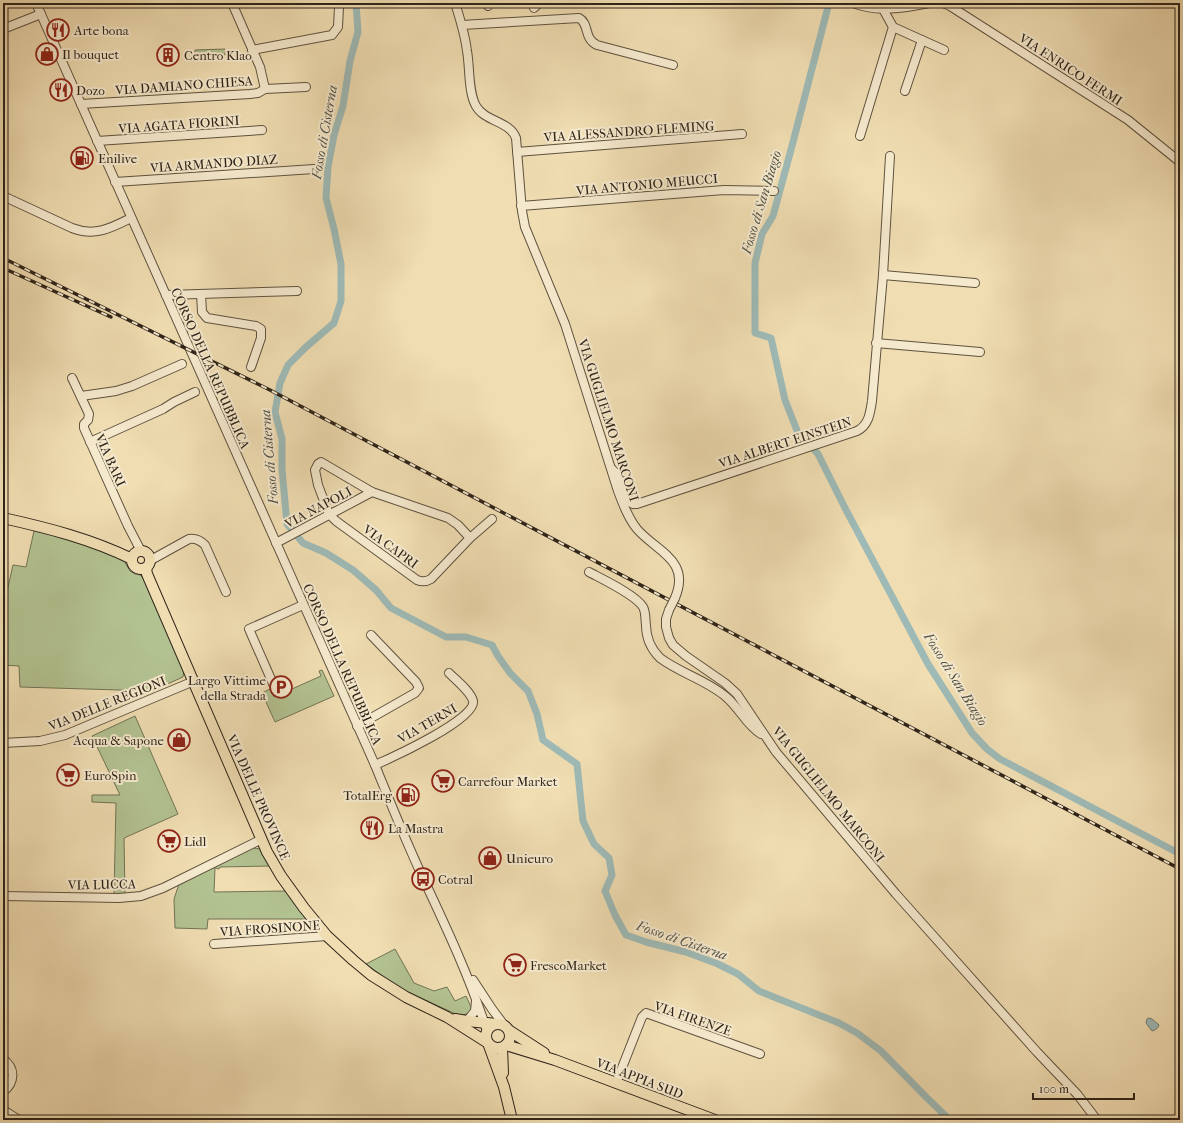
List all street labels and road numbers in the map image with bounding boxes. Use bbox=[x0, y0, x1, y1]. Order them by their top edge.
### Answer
street label: VIA ENRICO FERMI bbox=[1015, 30, 1125, 108]
street label: VIA DAMIANO CHIESA bbox=[114, 73, 254, 98]
street label: VIA AGATA FIORINI bbox=[117, 113, 240, 136]
street label: VIA ALESSANDRO FLEMING bbox=[542, 118, 715, 145]
street label: VIA ARMANDO DIAZ bbox=[149, 152, 279, 176]
street label: VIA ANTONIO MEUCCI bbox=[575, 171, 719, 198]
street label: CORSO DELLA REPUBBLICA bbox=[168, 285, 253, 452]
street label: VIA GUGLIELMO MARCONI bbox=[575, 336, 642, 503]
street label: VIA ALBERT EINSTEIN bbox=[716, 414, 854, 471]
street label: VIA BARI bbox=[92, 431, 129, 489]
street label: VIA NAPOLI bbox=[281, 484, 354, 532]
street label: VIA CAPRI bbox=[359, 521, 421, 571]
street label: CORSO DELLA REPUBBLICA bbox=[300, 581, 385, 748]
street label: VIA DELLE REGIONI bbox=[45, 673, 168, 734]
street label: VIA TERNI bbox=[394, 700, 460, 747]
street label: VIA GUGLIELMO MARCONI bbox=[769, 723, 888, 865]
street label: VIA DELLE PROVINCE bbox=[224, 731, 293, 862]
street label: VIA LUCCA bbox=[67, 876, 137, 893]
street label: VIA FROSINONE bbox=[218, 918, 321, 940]
street label: VIA FIRENZE bbox=[651, 998, 734, 1039]
street label: VIA APPIA SUD bbox=[593, 1055, 685, 1102]

